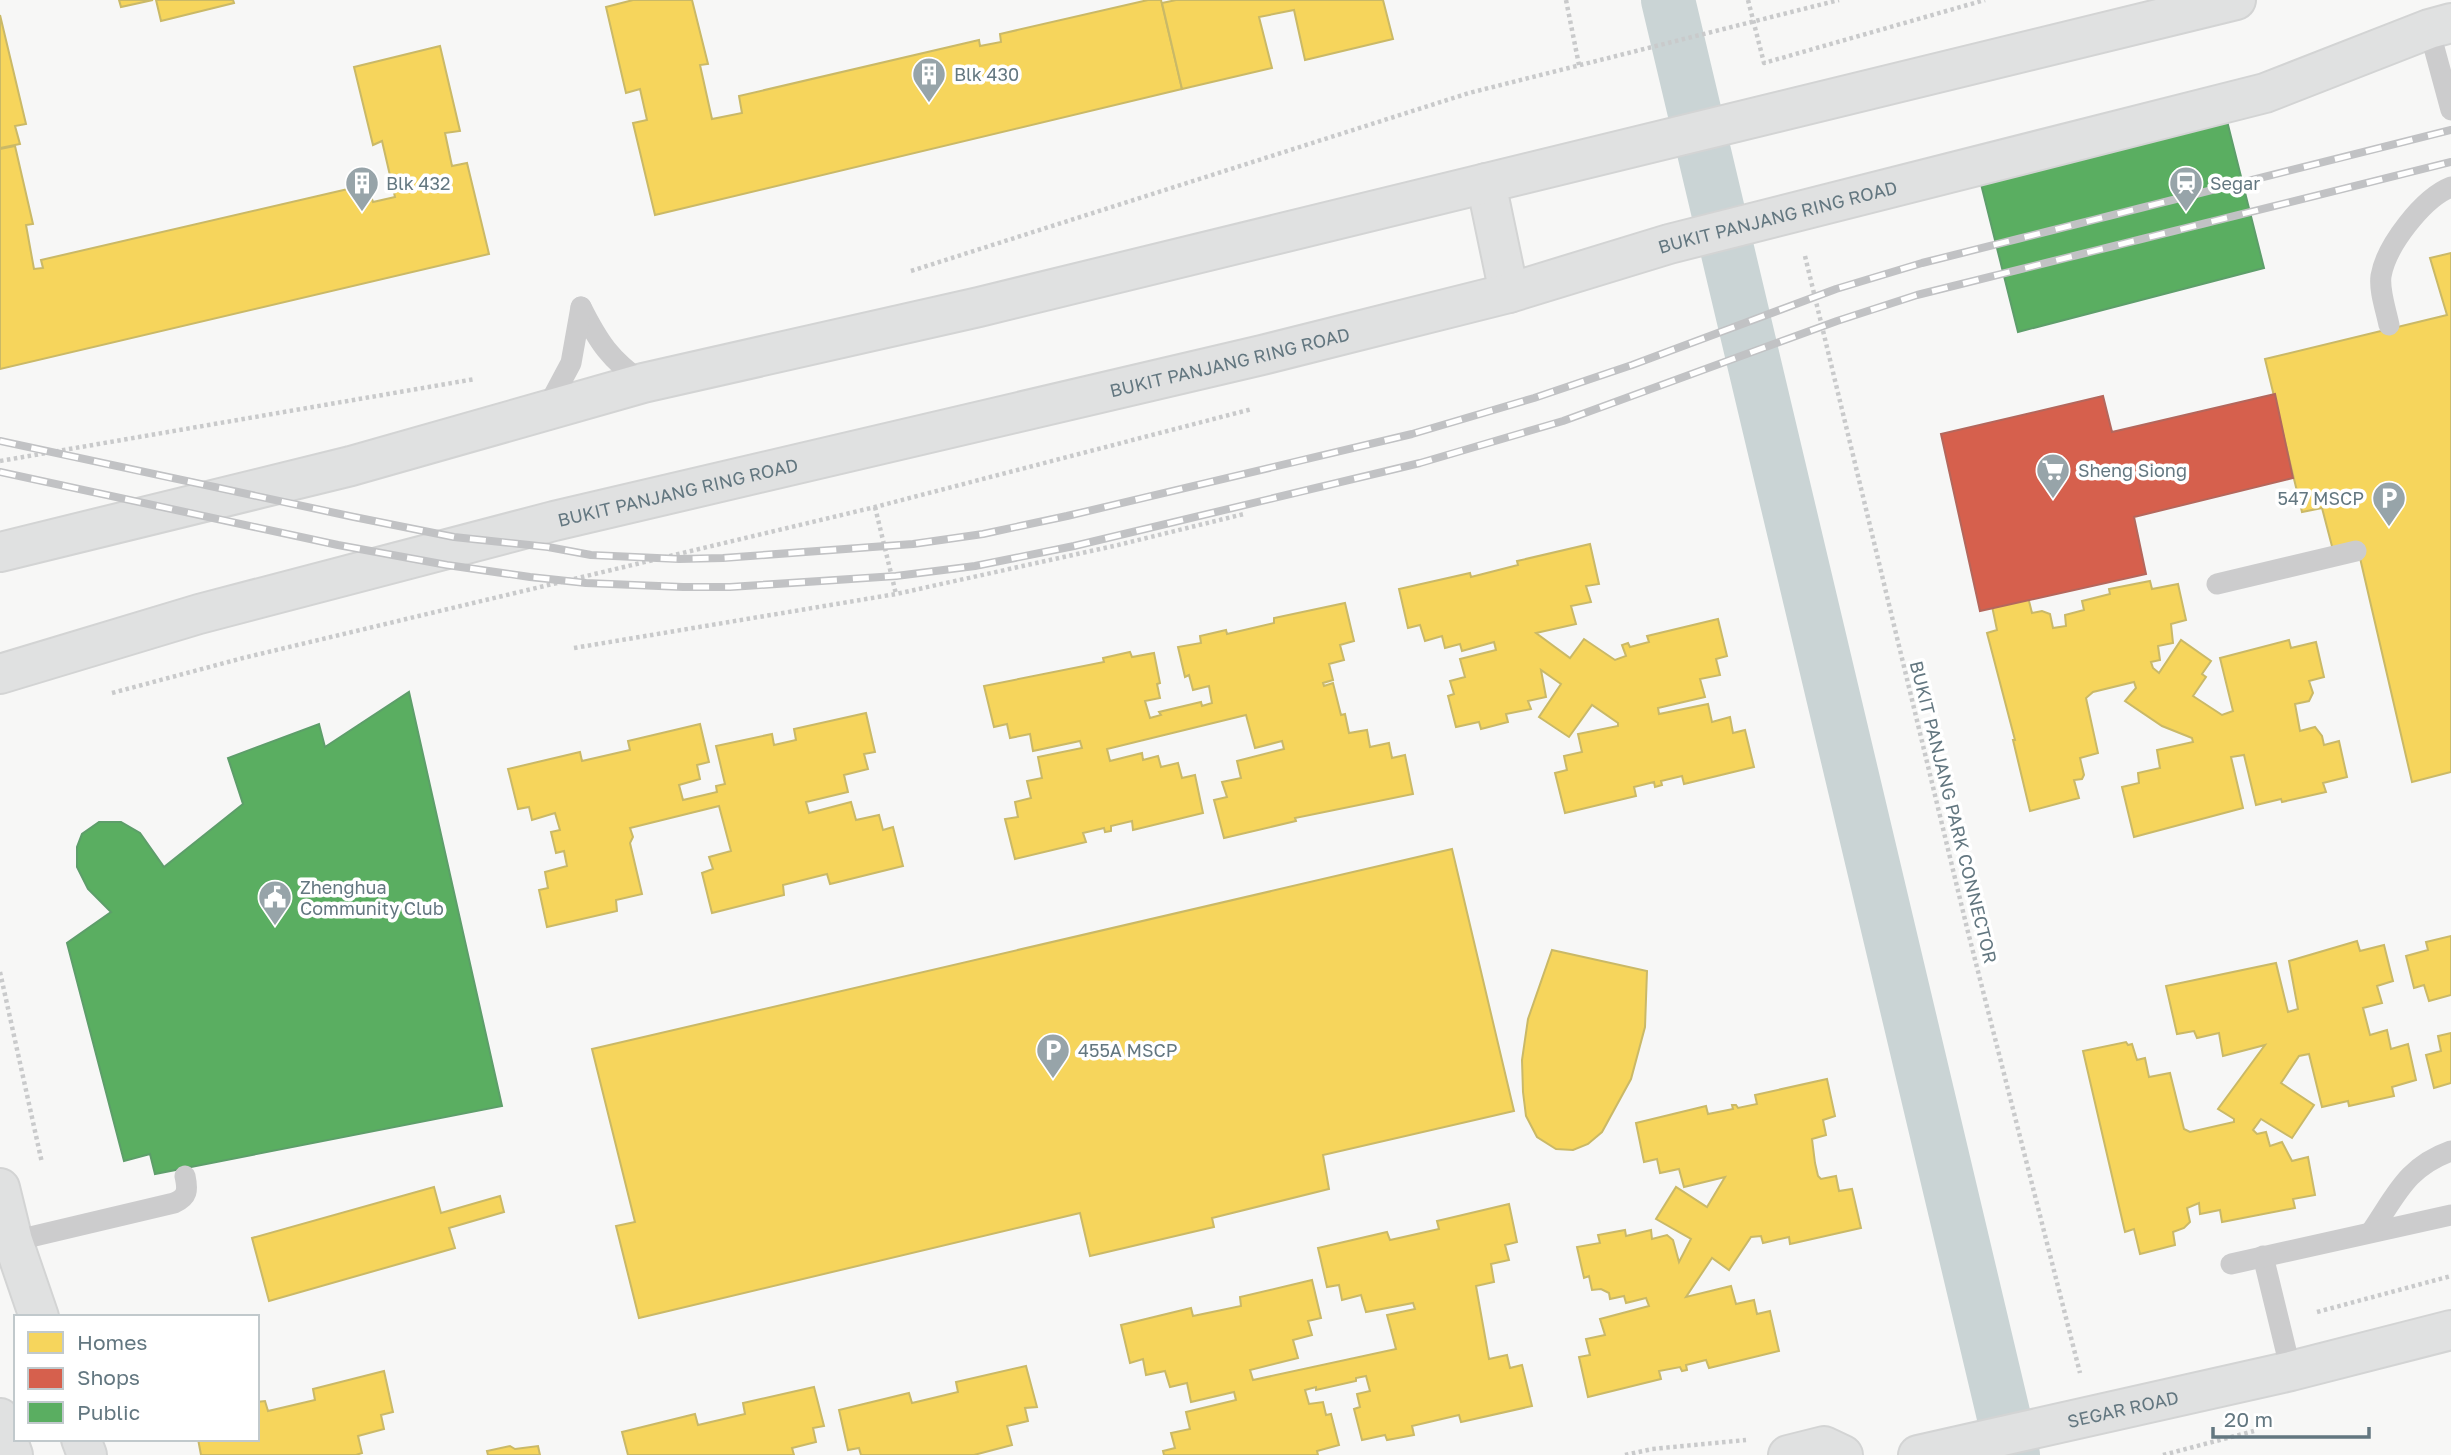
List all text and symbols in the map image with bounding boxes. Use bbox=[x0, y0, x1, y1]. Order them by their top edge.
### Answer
building icon: Blk 430 bbox=[910, 55, 948, 104]
place label: Blk 430 bbox=[954, 63, 1019, 85]
building icon: Blk 432 bbox=[343, 164, 381, 213]
station icon: Segar bbox=[2167, 164, 2205, 213]
place label: Blk 432 bbox=[386, 172, 450, 194]
place label: Segar bbox=[2210, 172, 2260, 194]
street label: BUKIT PANJANG RING ROAD bbox=[1655, 176, 1900, 258]
street label: BUKIT PANJANG RING ROAD bbox=[1108, 322, 1352, 401]
supermarket icon: Sheng Siong bbox=[2034, 451, 2072, 500]
street label: BUKIT PANJANG RING ROAD bbox=[555, 453, 800, 531]
place label: Sheng Siong bbox=[2078, 459, 2187, 481]
parking icon: 547 MSCP bbox=[2370, 479, 2408, 528]
place label: 547 MSCP bbox=[2278, 487, 2364, 509]
street label: BUKIT PANJANG PARK CONNECTOR bbox=[1906, 658, 2002, 966]
place label: Zhenghua Community Club bbox=[300, 876, 444, 919]
public building icon: Zhenghua Community Club bbox=[256, 878, 294, 927]
parking icon: 455A MSCP bbox=[1034, 1031, 1072, 1080]
place label: 455A MSCP bbox=[1078, 1039, 1177, 1061]
legend bbox=[14, 1315, 259, 1441]
text: Homes bbox=[77, 1329, 147, 1355]
text: Shops bbox=[77, 1364, 140, 1390]
street label: SEGAR ROAD bbox=[2065, 1386, 2181, 1432]
scale bar bbox=[2213, 1396, 2369, 1440]
text: Public bbox=[77, 1399, 140, 1425]
text: 20 m bbox=[2224, 1406, 2273, 1432]

